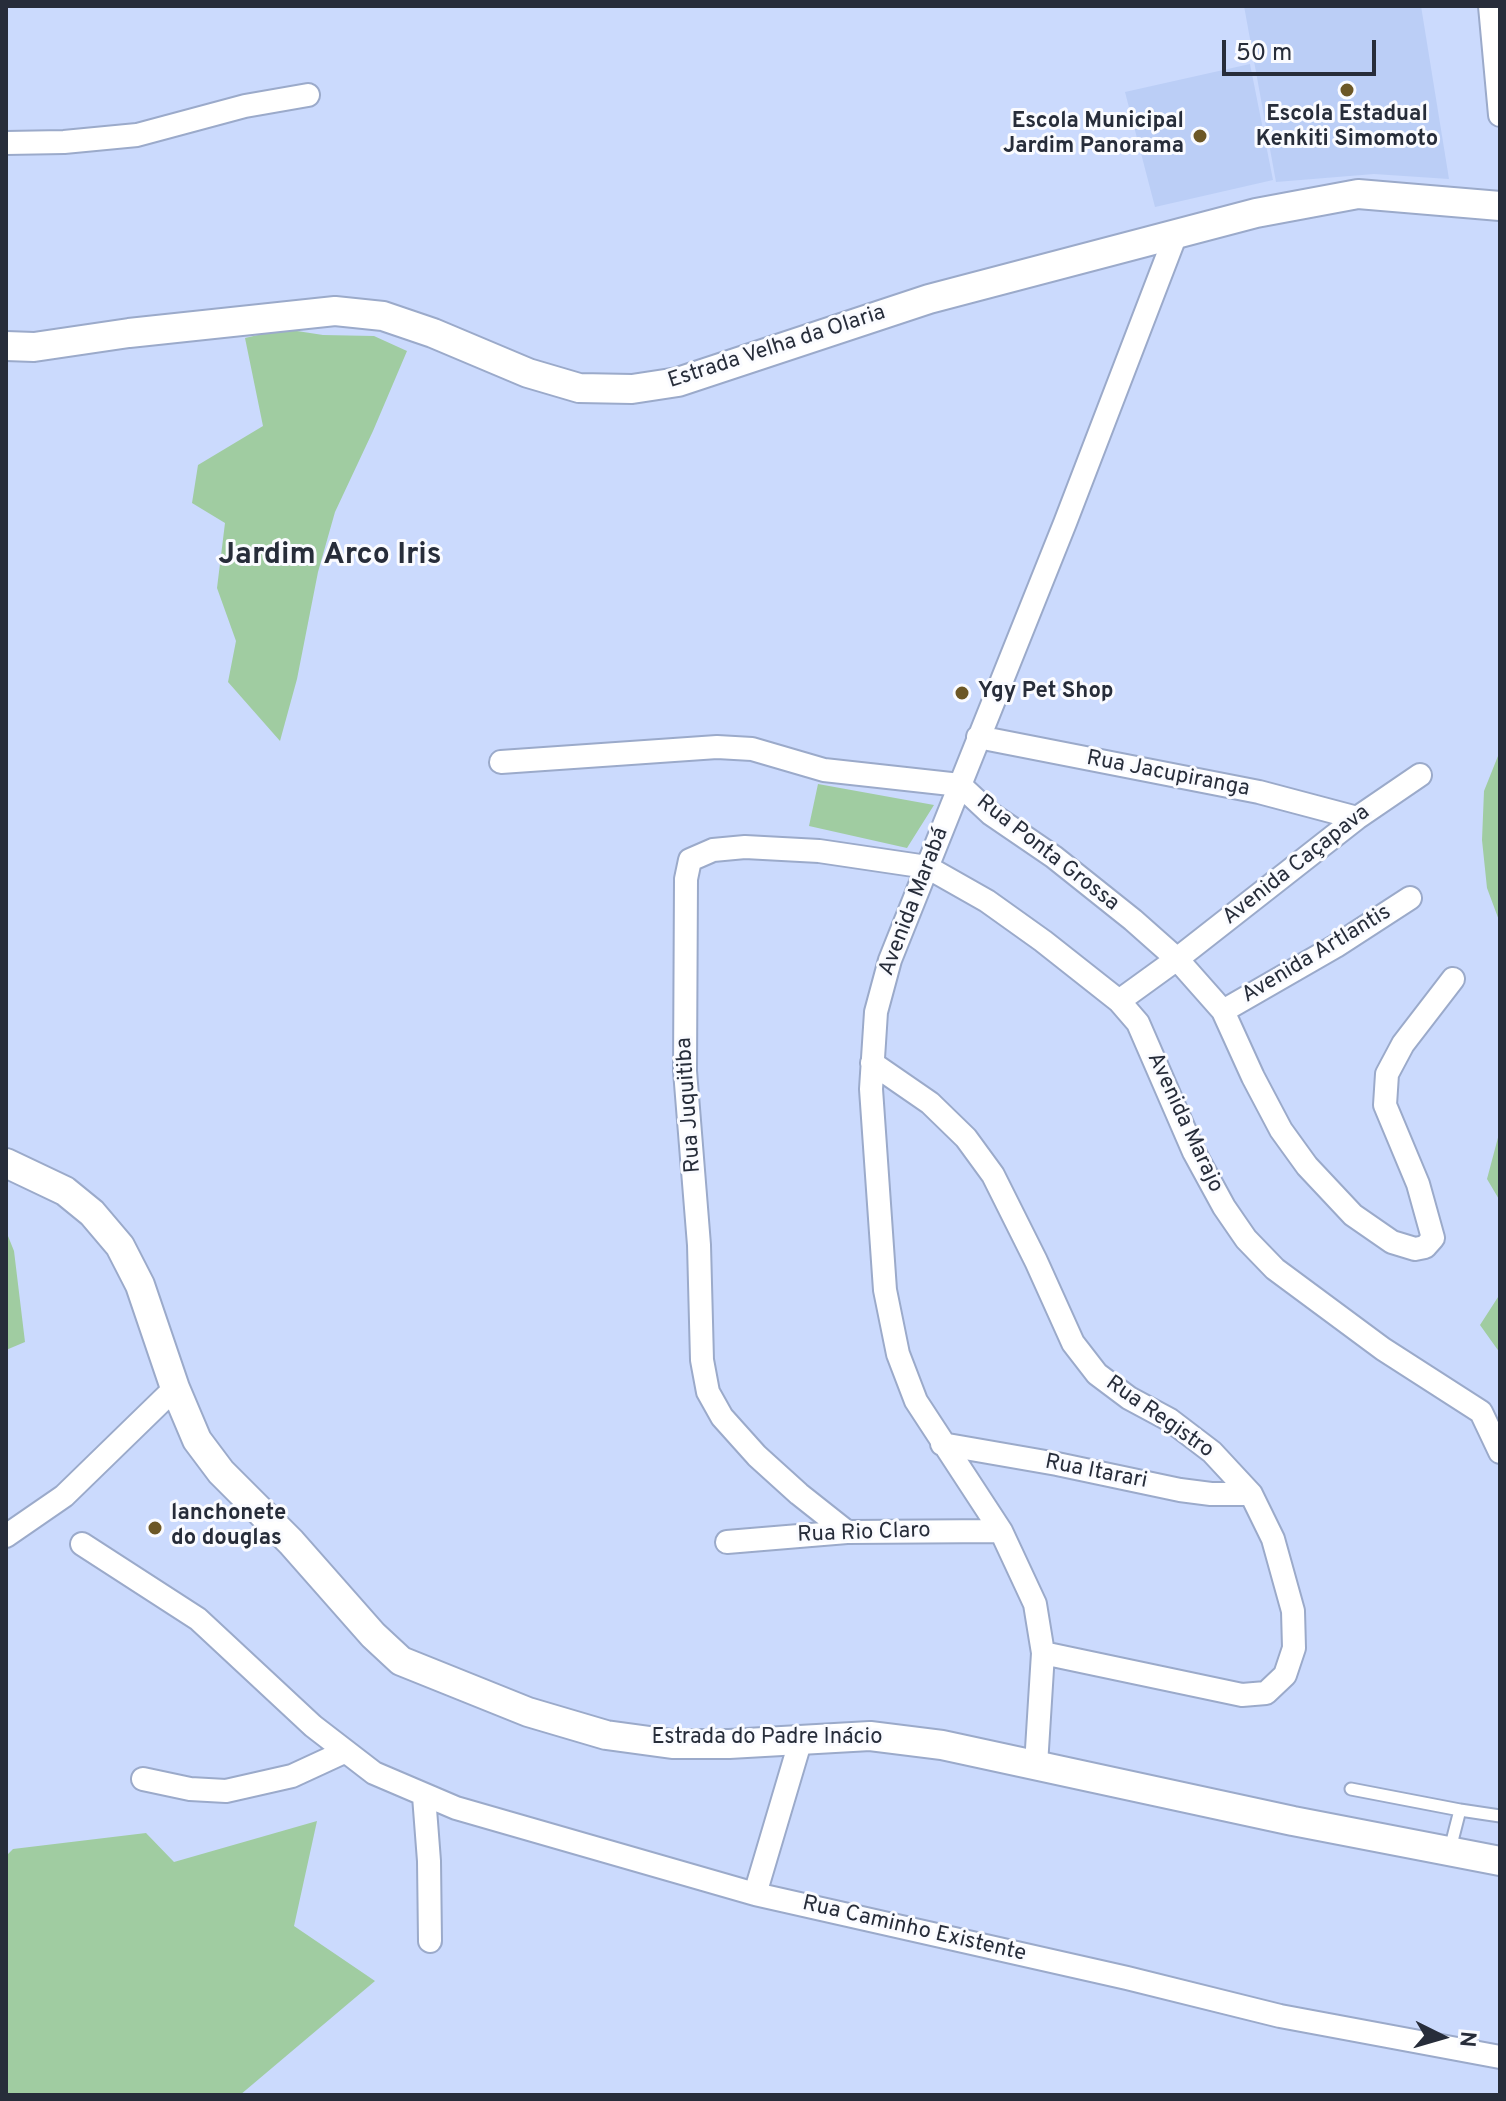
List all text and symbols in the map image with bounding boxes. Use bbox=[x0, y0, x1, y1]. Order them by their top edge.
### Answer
scale bar bbox=[1226, 24, 1380, 74]
text: 50 m bbox=[1236, 39, 1292, 69]
marker: Escola Estadual Kenkiti Simomoto bbox=[1338, 81, 1356, 99]
place label: Escola Estadual Kenkiti Simomoto bbox=[1256, 103, 1438, 154]
place label: Escola Municipal Jardim Panorama bbox=[1003, 110, 1184, 162]
marker: Escola Municipal Jardim Panorama bbox=[1191, 127, 1209, 145]
street label: Estrada Velha da Olaria bbox=[665, 300, 889, 396]
district label: Jardim Arco Iris bbox=[218, 539, 442, 575]
place label: Ygy Pet Shop bbox=[978, 680, 1113, 706]
marker: Ygy Pet Shop bbox=[953, 684, 971, 702]
street label: Rua Jacupiranga bbox=[1084, 746, 1252, 804]
street label: Rua Ponta Grossa bbox=[970, 790, 1124, 918]
street label: Avenida Caçapava bbox=[1218, 800, 1376, 932]
street label: Avenida Marabá bbox=[875, 824, 955, 980]
street label: Avenida Artlantis bbox=[1238, 900, 1396, 1010]
street label: Rua Juquitiba bbox=[672, 1036, 708, 1174]
street label: Avenida Marajo bbox=[1140, 1049, 1228, 1197]
street label: Rua Registro bbox=[1100, 1371, 1218, 1465]
street label: Rua Itarari bbox=[1043, 1450, 1149, 1496]
place label: lanchonete do douglas bbox=[171, 1502, 286, 1554]
street label: Rua Rio Claro bbox=[797, 1518, 931, 1550]
marker: lanchonete do douglas bbox=[146, 1519, 164, 1537]
street label: Estrada do Padre Inácio bbox=[652, 1726, 882, 1752]
street label: Rua Caminho Existente bbox=[800, 1891, 1028, 1969]
north arrow bbox=[1402, 1997, 1482, 2077]
text: N bbox=[1452, 2030, 1481, 2048]

